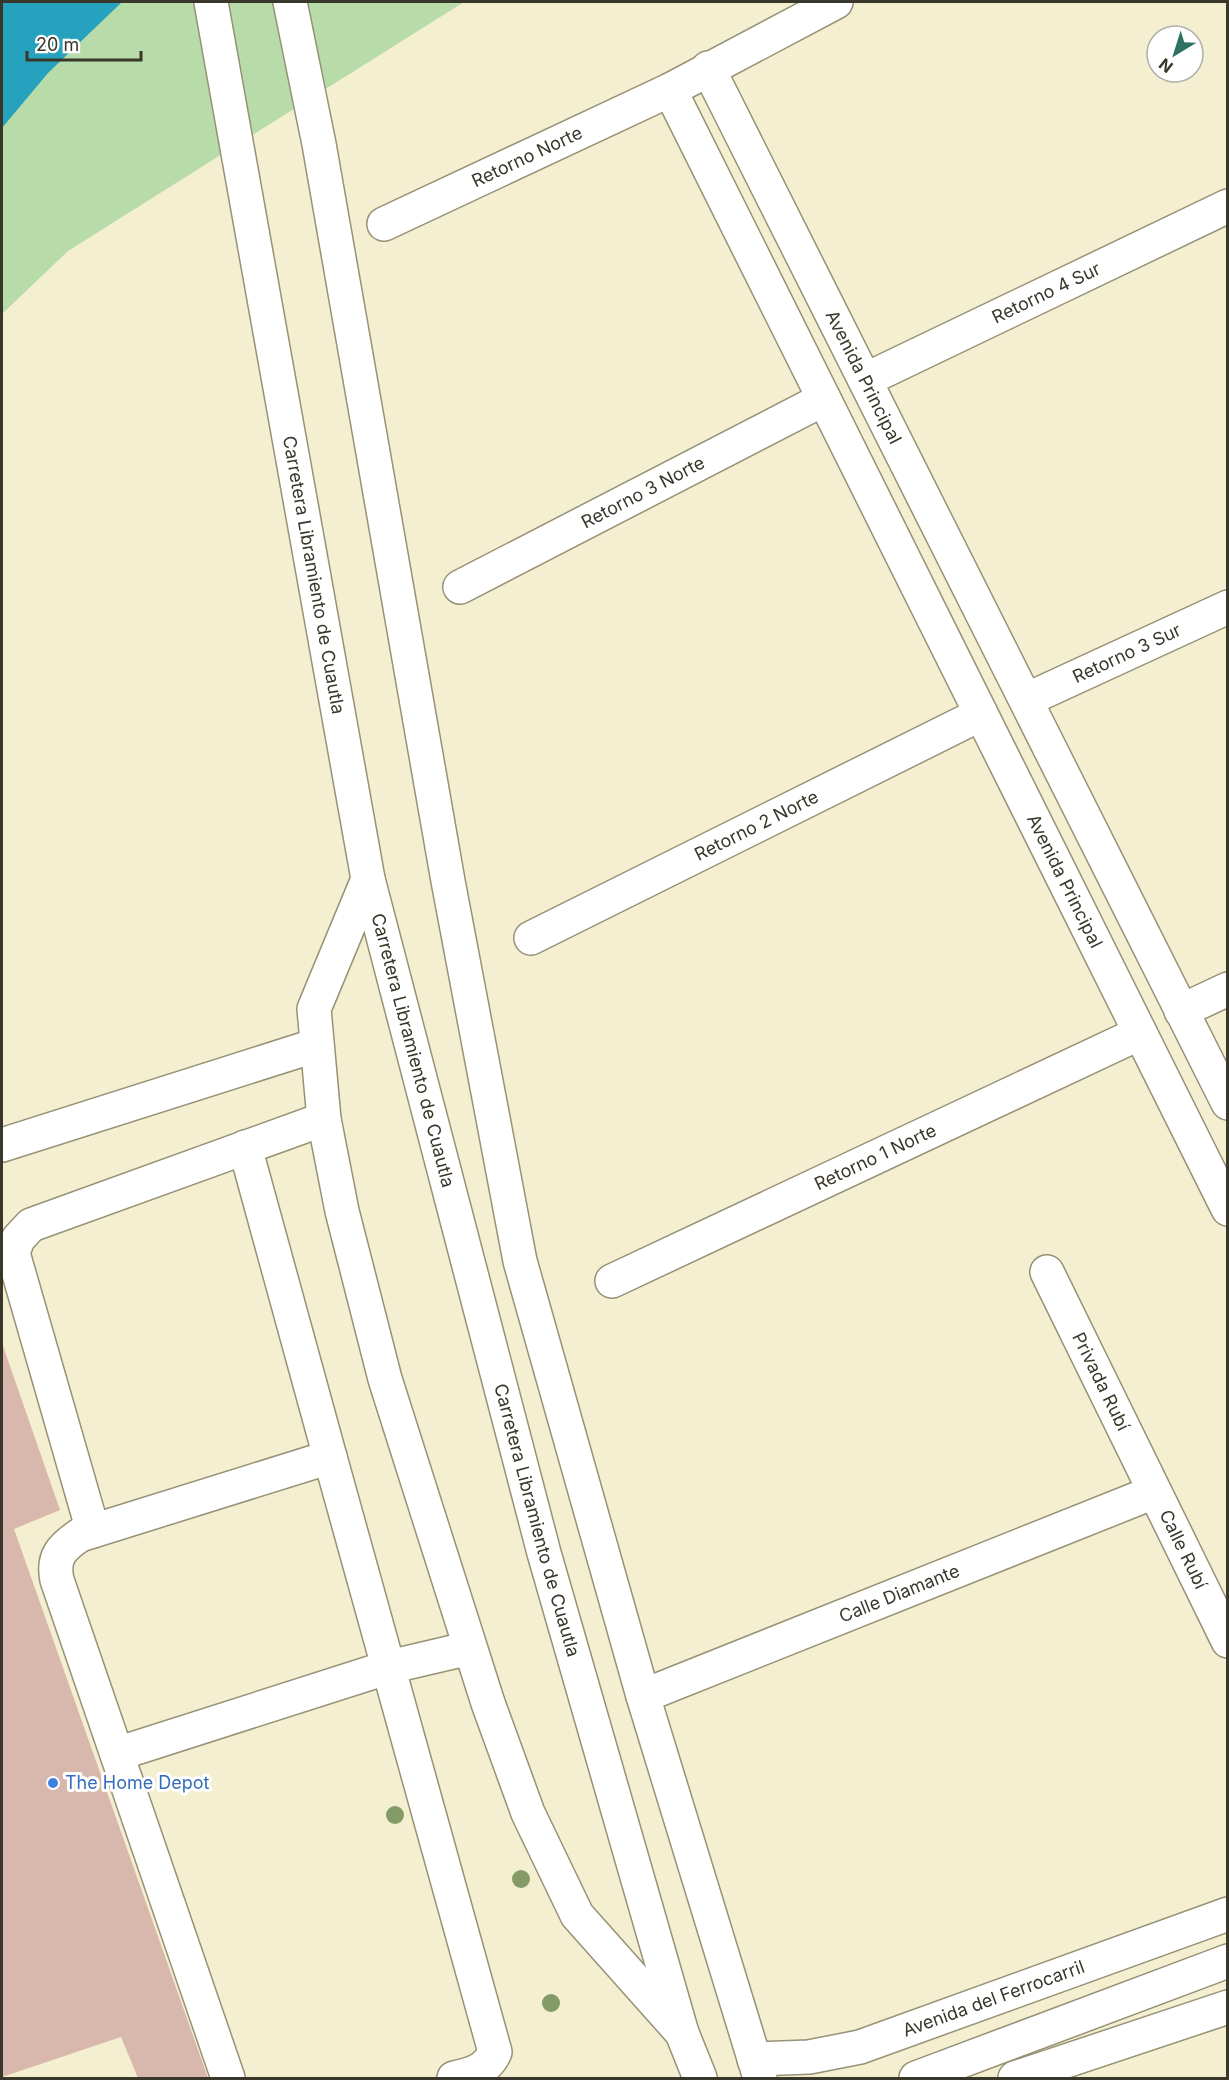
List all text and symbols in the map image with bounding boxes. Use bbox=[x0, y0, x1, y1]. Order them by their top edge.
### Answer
scale bar bbox=[27, 24, 141, 62]
north arrow bbox=[1145, 24, 1205, 84]
text: 20 m bbox=[36, 34, 79, 55]
text: N bbox=[1155, 54, 1177, 77]
street label: Retorno Norte bbox=[468, 122, 585, 191]
street label: Retorno 4 Sur bbox=[988, 258, 1104, 328]
street label: Avenida Principal bbox=[821, 307, 906, 447]
street label: Carretera Libramiento de Cuautla bbox=[279, 434, 349, 716]
street label: Retorno 3 Norte bbox=[578, 452, 708, 532]
street label: Retorno 3 Sur bbox=[1069, 619, 1184, 687]
street label: Retorno 2 Norte bbox=[691, 786, 822, 865]
street label: Avenida Principal bbox=[1023, 811, 1107, 951]
street label: Carretera Libramiento de Cuautla bbox=[367, 911, 459, 1189]
street label: Retorno 1 Norte bbox=[811, 1119, 939, 1194]
street label: Privada Rubí bbox=[1068, 1329, 1134, 1435]
street label: Carretera Libramiento de Cuautla bbox=[490, 1381, 584, 1659]
street label: Calle Rubí bbox=[1155, 1506, 1212, 1593]
street label: Calle Diamante bbox=[836, 1560, 962, 1627]
place label: The Home Depot bbox=[65, 1772, 210, 1793]
marker: The Home Depot bbox=[46, 1776, 60, 1790]
street label: Avenida del Ferrocarril bbox=[900, 1956, 1087, 2041]

